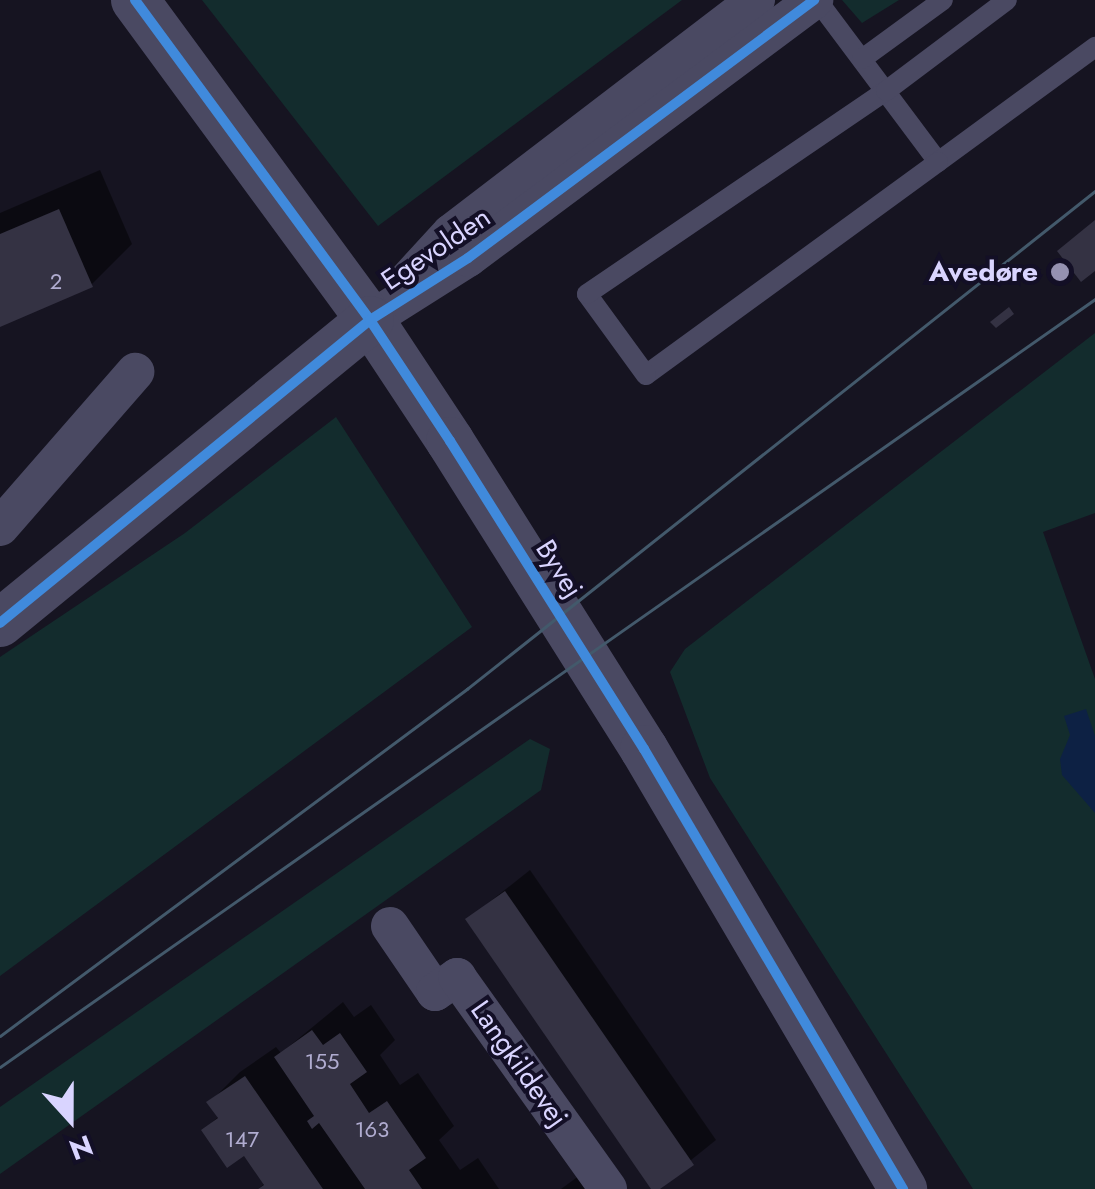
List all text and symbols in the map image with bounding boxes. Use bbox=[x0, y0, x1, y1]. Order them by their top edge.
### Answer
street label: Egevolden bbox=[375, 200, 497, 298]
place label: Avedøre bbox=[929, 255, 1038, 289]
marker: Avedøre bbox=[1047, 259, 1073, 285]
house number: 2 bbox=[50, 269, 62, 295]
street label: Byvej bbox=[528, 534, 590, 604]
street label: Langkildevej bbox=[463, 995, 575, 1133]
house number: 155 bbox=[305, 1049, 339, 1075]
north arrow bbox=[20, 1069, 120, 1169]
house number: 163 bbox=[355, 1117, 389, 1143]
text: N bbox=[63, 1124, 99, 1171]
house number: 147 bbox=[225, 1127, 259, 1153]

